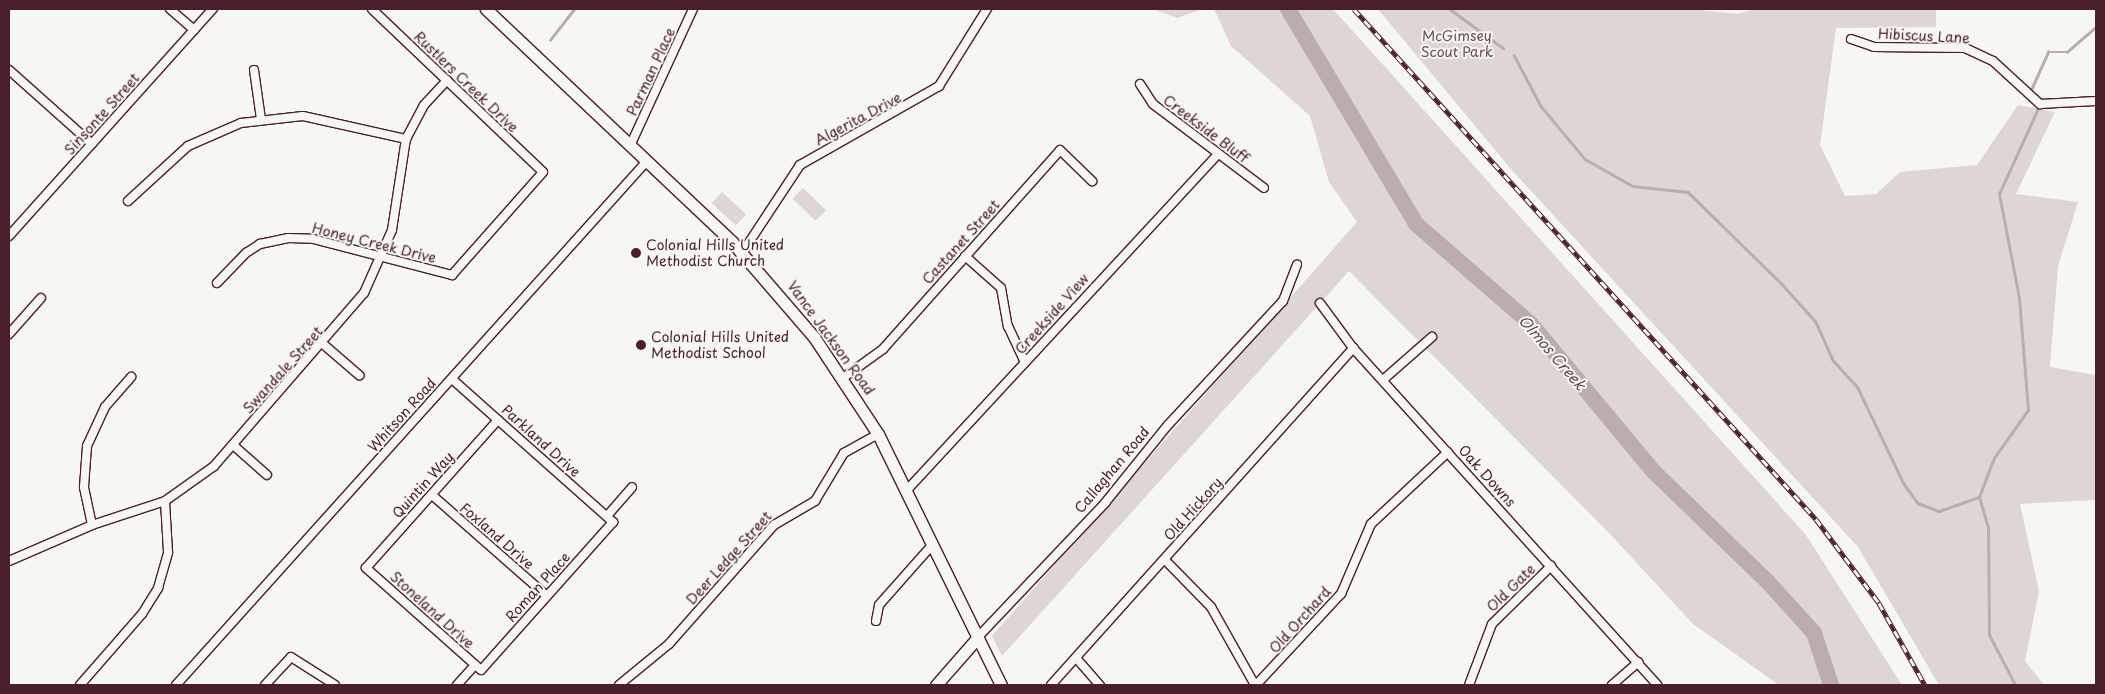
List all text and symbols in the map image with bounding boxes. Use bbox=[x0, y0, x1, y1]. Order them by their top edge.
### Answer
street label: Hibiscus Lane bbox=[1878, 25, 1970, 47]
street label: Parman Place bbox=[623, 26, 679, 118]
street label: Rustlers Creek Drive bbox=[410, 27, 522, 137]
park label: McGimsey Scout Park bbox=[1420, 28, 1494, 60]
street label: Sinsonte Street bbox=[61, 70, 143, 158]
street label: Algerita Drive bbox=[812, 89, 904, 149]
street label: Creekside Bluff bbox=[1160, 91, 1252, 167]
street label: Castanet Street bbox=[918, 196, 1004, 288]
street label: Honey Creek Drive bbox=[309, 219, 439, 267]
place label: Colonial Hills United Methodist Church bbox=[646, 237, 784, 270]
marker: Colonial Hills United Methodist Church bbox=[630, 247, 642, 259]
street label: Creekside View bbox=[1012, 271, 1092, 357]
street label: Vance Jackson Road bbox=[784, 278, 878, 398]
water label: Olmos Creek bbox=[1515, 311, 1591, 393]
street label: Swandale Street bbox=[239, 323, 327, 417]
place label: Colonial Hills United Methodist School bbox=[651, 329, 789, 362]
marker: Colonial Hills United Methodist School bbox=[635, 339, 647, 351]
street label: Whitson Road bbox=[365, 375, 439, 455]
street label: Parkland Drive bbox=[498, 401, 584, 481]
street label: Callaghan Road bbox=[1071, 424, 1153, 516]
street label: Oak Downs bbox=[1455, 441, 1519, 511]
street label: Quintin Way bbox=[389, 448, 457, 522]
street label: Old Hickory bbox=[1160, 474, 1226, 544]
street label: Foxland Drive bbox=[456, 499, 538, 573]
street label: Deer Ledge Street bbox=[682, 507, 776, 609]
street label: Roman Place bbox=[503, 549, 573, 625]
street label: Old Gate bbox=[1483, 561, 1539, 615]
street label: Stoneland Drive bbox=[386, 568, 478, 652]
street label: Old Orchard bbox=[1266, 583, 1334, 657]

